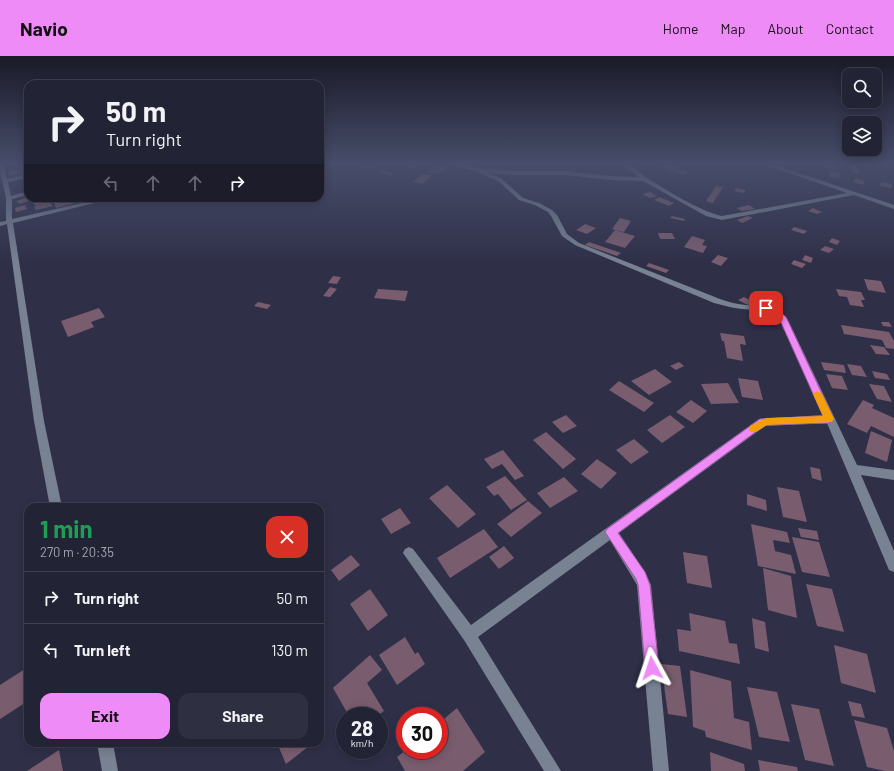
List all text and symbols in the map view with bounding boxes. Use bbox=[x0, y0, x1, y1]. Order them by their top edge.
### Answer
text: Navio bbox=[20, 17, 68, 40]
text: Home bbox=[663, 20, 699, 37]
text: Map bbox=[721, 20, 745, 37]
text: About bbox=[767, 20, 804, 37]
text: Contact bbox=[826, 20, 874, 37]
map controls bbox=[842, 68, 882, 156]
button: search bbox=[842, 68, 882, 108]
text: 50 m bbox=[106, 94, 166, 128]
icon: right bbox=[40, 96, 92, 148]
button: layers bbox=[842, 116, 882, 156]
text: Turn right bbox=[106, 128, 182, 150]
icon: left bbox=[100, 172, 122, 194]
icon: ahead bbox=[142, 172, 164, 194]
icon: ahead bbox=[184, 172, 206, 194]
icon: right bbox=[226, 172, 248, 194]
pin bbox=[749, 291, 783, 325]
icon: arrive bbox=[755, 297, 777, 319]
text: 1 min bbox=[40, 514, 93, 543]
button: close bbox=[266, 516, 308, 558]
text: 270 m · 20:35 bbox=[40, 544, 114, 560]
icon: right bbox=[40, 587, 62, 609]
text: Turn right bbox=[74, 589, 139, 607]
text: 50 m bbox=[276, 589, 308, 607]
icon: left bbox=[40, 639, 62, 661]
text: Turn left bbox=[74, 641, 130, 659]
text: 130 m bbox=[271, 641, 308, 659]
position arrow bbox=[631, 647, 673, 689]
button: Exit bbox=[40, 693, 170, 739]
button: Share bbox=[178, 693, 308, 739]
speed limit sign: 30 bbox=[396, 707, 448, 759]
text: 28 bbox=[351, 716, 373, 740]
text: km/h bbox=[351, 737, 373, 749]

